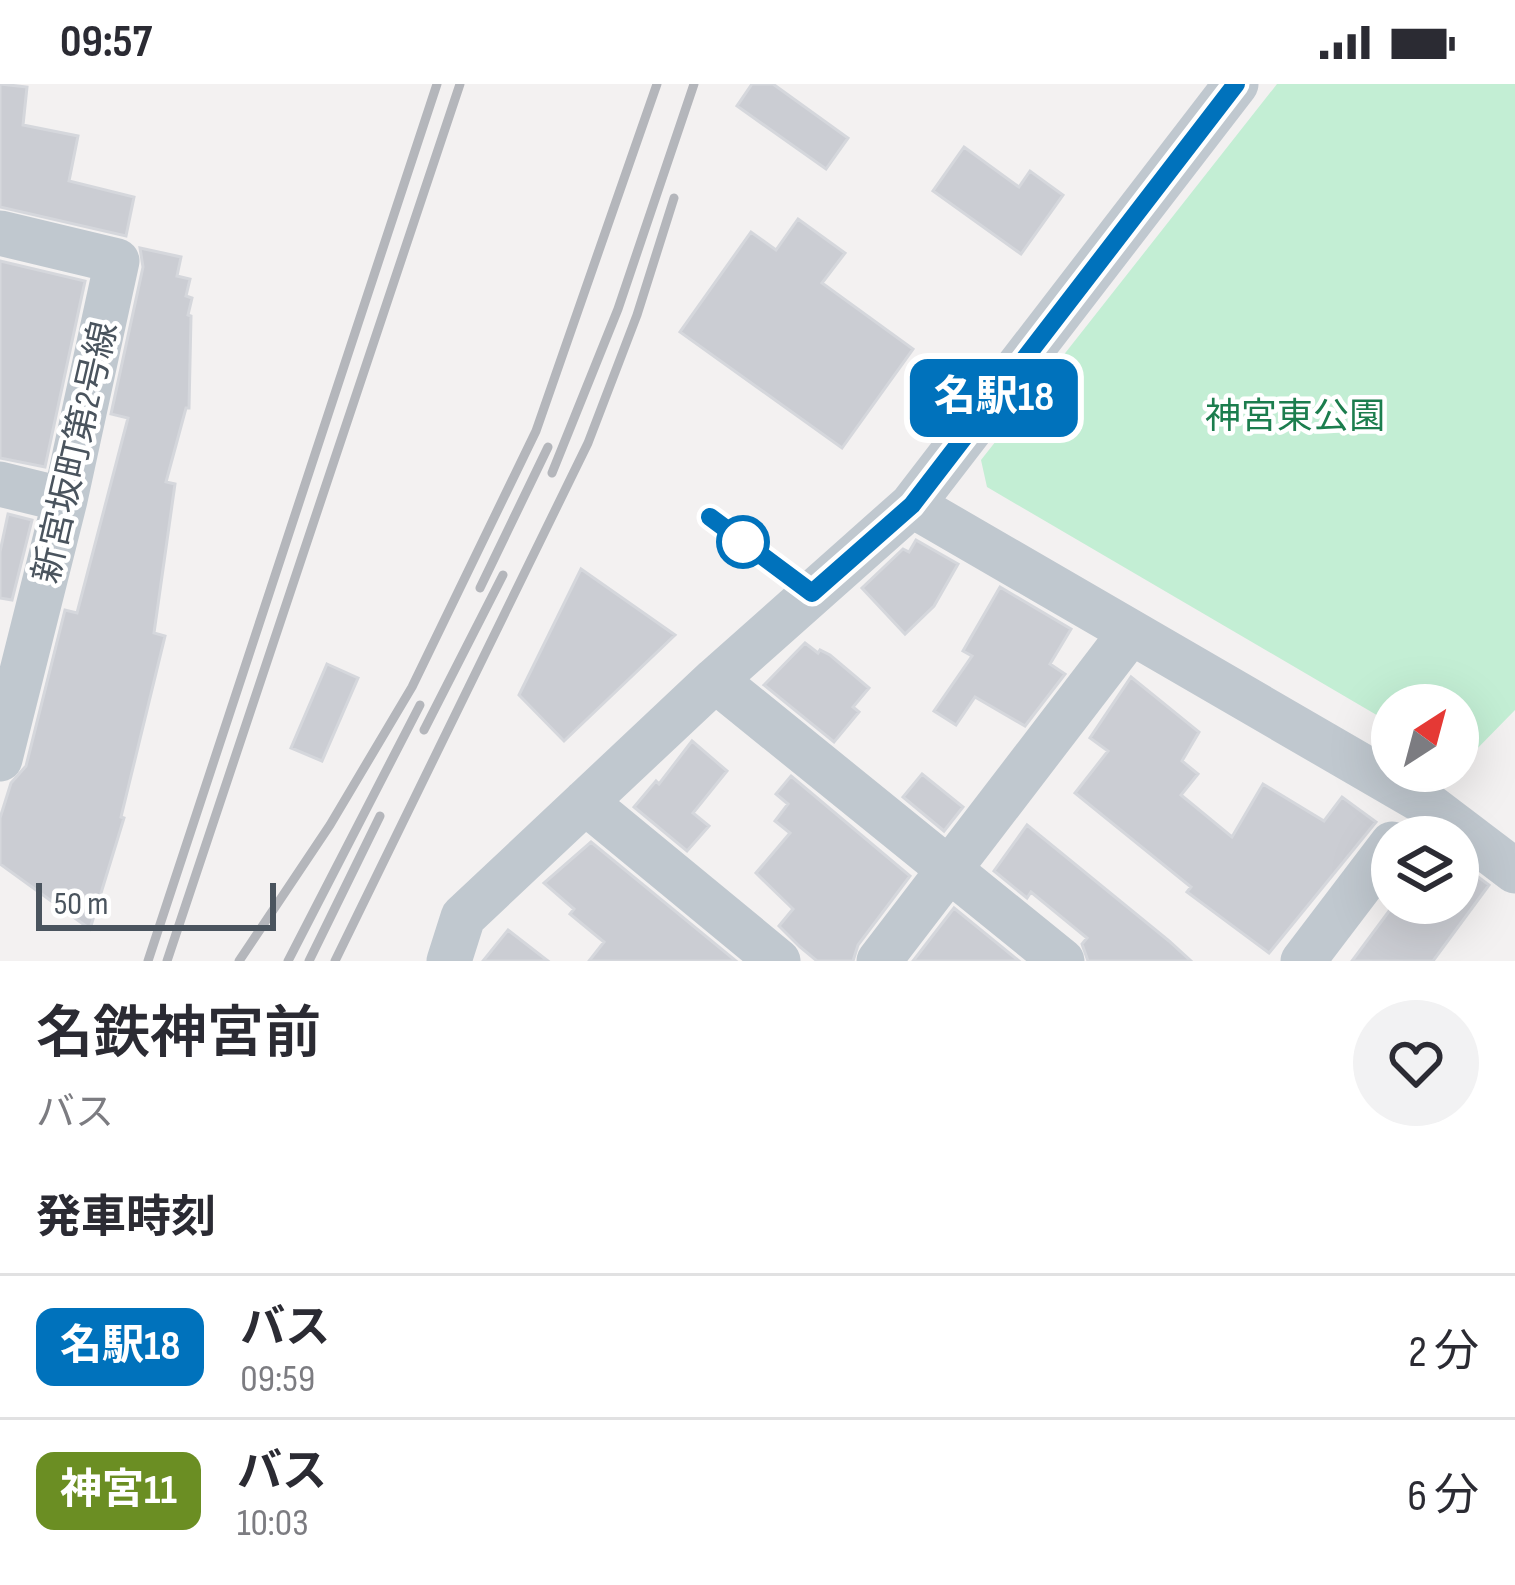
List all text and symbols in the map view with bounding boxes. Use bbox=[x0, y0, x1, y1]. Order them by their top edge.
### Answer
text: 09:57 bbox=[60, 15, 152, 70]
street label: 新宮坂町第2号線 bbox=[25, 318, 127, 587]
line badge: 名駅18 bbox=[910, 359, 1078, 437]
text: 名駅18 bbox=[934, 372, 1054, 423]
park label: 神宮東公園 bbox=[1205, 396, 1385, 439]
unlabelled marker bbox=[718, 517, 768, 567]
north arrow bbox=[1371, 684, 1479, 792]
map controls bbox=[1371, 684, 1479, 924]
button: layers bbox=[1371, 816, 1479, 924]
scale bar bbox=[36, 877, 276, 930]
text: 50 m bbox=[54, 884, 108, 924]
button: heart bbox=[1353, 1000, 1479, 1126]
text: 名鉄神宮前 bbox=[36, 1001, 321, 1069]
text: バス bbox=[36, 1090, 114, 1137]
text: 発車時刻 bbox=[36, 1191, 216, 1246]
text: バス bbox=[240, 1301, 330, 1356]
text: 名駅18 bbox=[60, 1321, 180, 1372]
text: 2 分 bbox=[1408, 1325, 1479, 1380]
text: 09:59 bbox=[240, 1356, 315, 1403]
text: バス bbox=[237, 1445, 327, 1500]
text: 神宮11 bbox=[60, 1465, 177, 1516]
text: 6 分 bbox=[1407, 1469, 1479, 1524]
text: 10:03 bbox=[237, 1500, 309, 1547]

